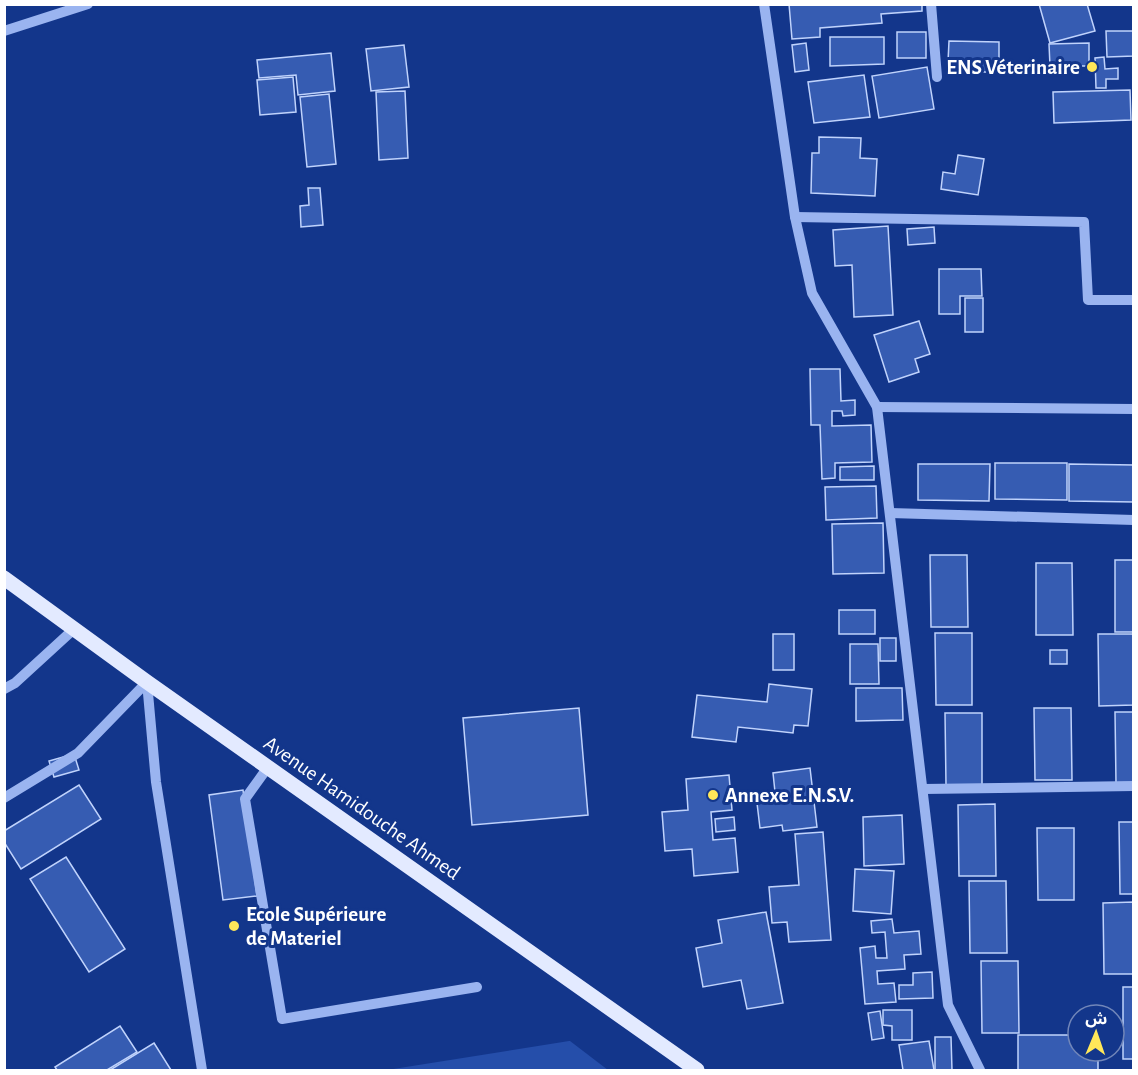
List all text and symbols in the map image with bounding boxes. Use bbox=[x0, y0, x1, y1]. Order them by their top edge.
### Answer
place label: ENS Véterinaire bbox=[946, 57, 1080, 78]
marker: ENS Véterinaire bbox=[1085, 60, 1099, 74]
street label: Avenue Hamidouche Ahmed bbox=[260, 732, 464, 884]
place label: Annexe E.N.S.V. bbox=[725, 785, 854, 806]
marker: Annexe E.N.S.V. bbox=[706, 788, 720, 802]
place label: Ecole Supérieure de Materiel bbox=[246, 904, 386, 949]
marker: Ecole Supérieure de Materiel bbox=[227, 919, 241, 933]
north arrow bbox=[1066, 1003, 1126, 1063]
text: ش bbox=[1085, 1011, 1108, 1028]

